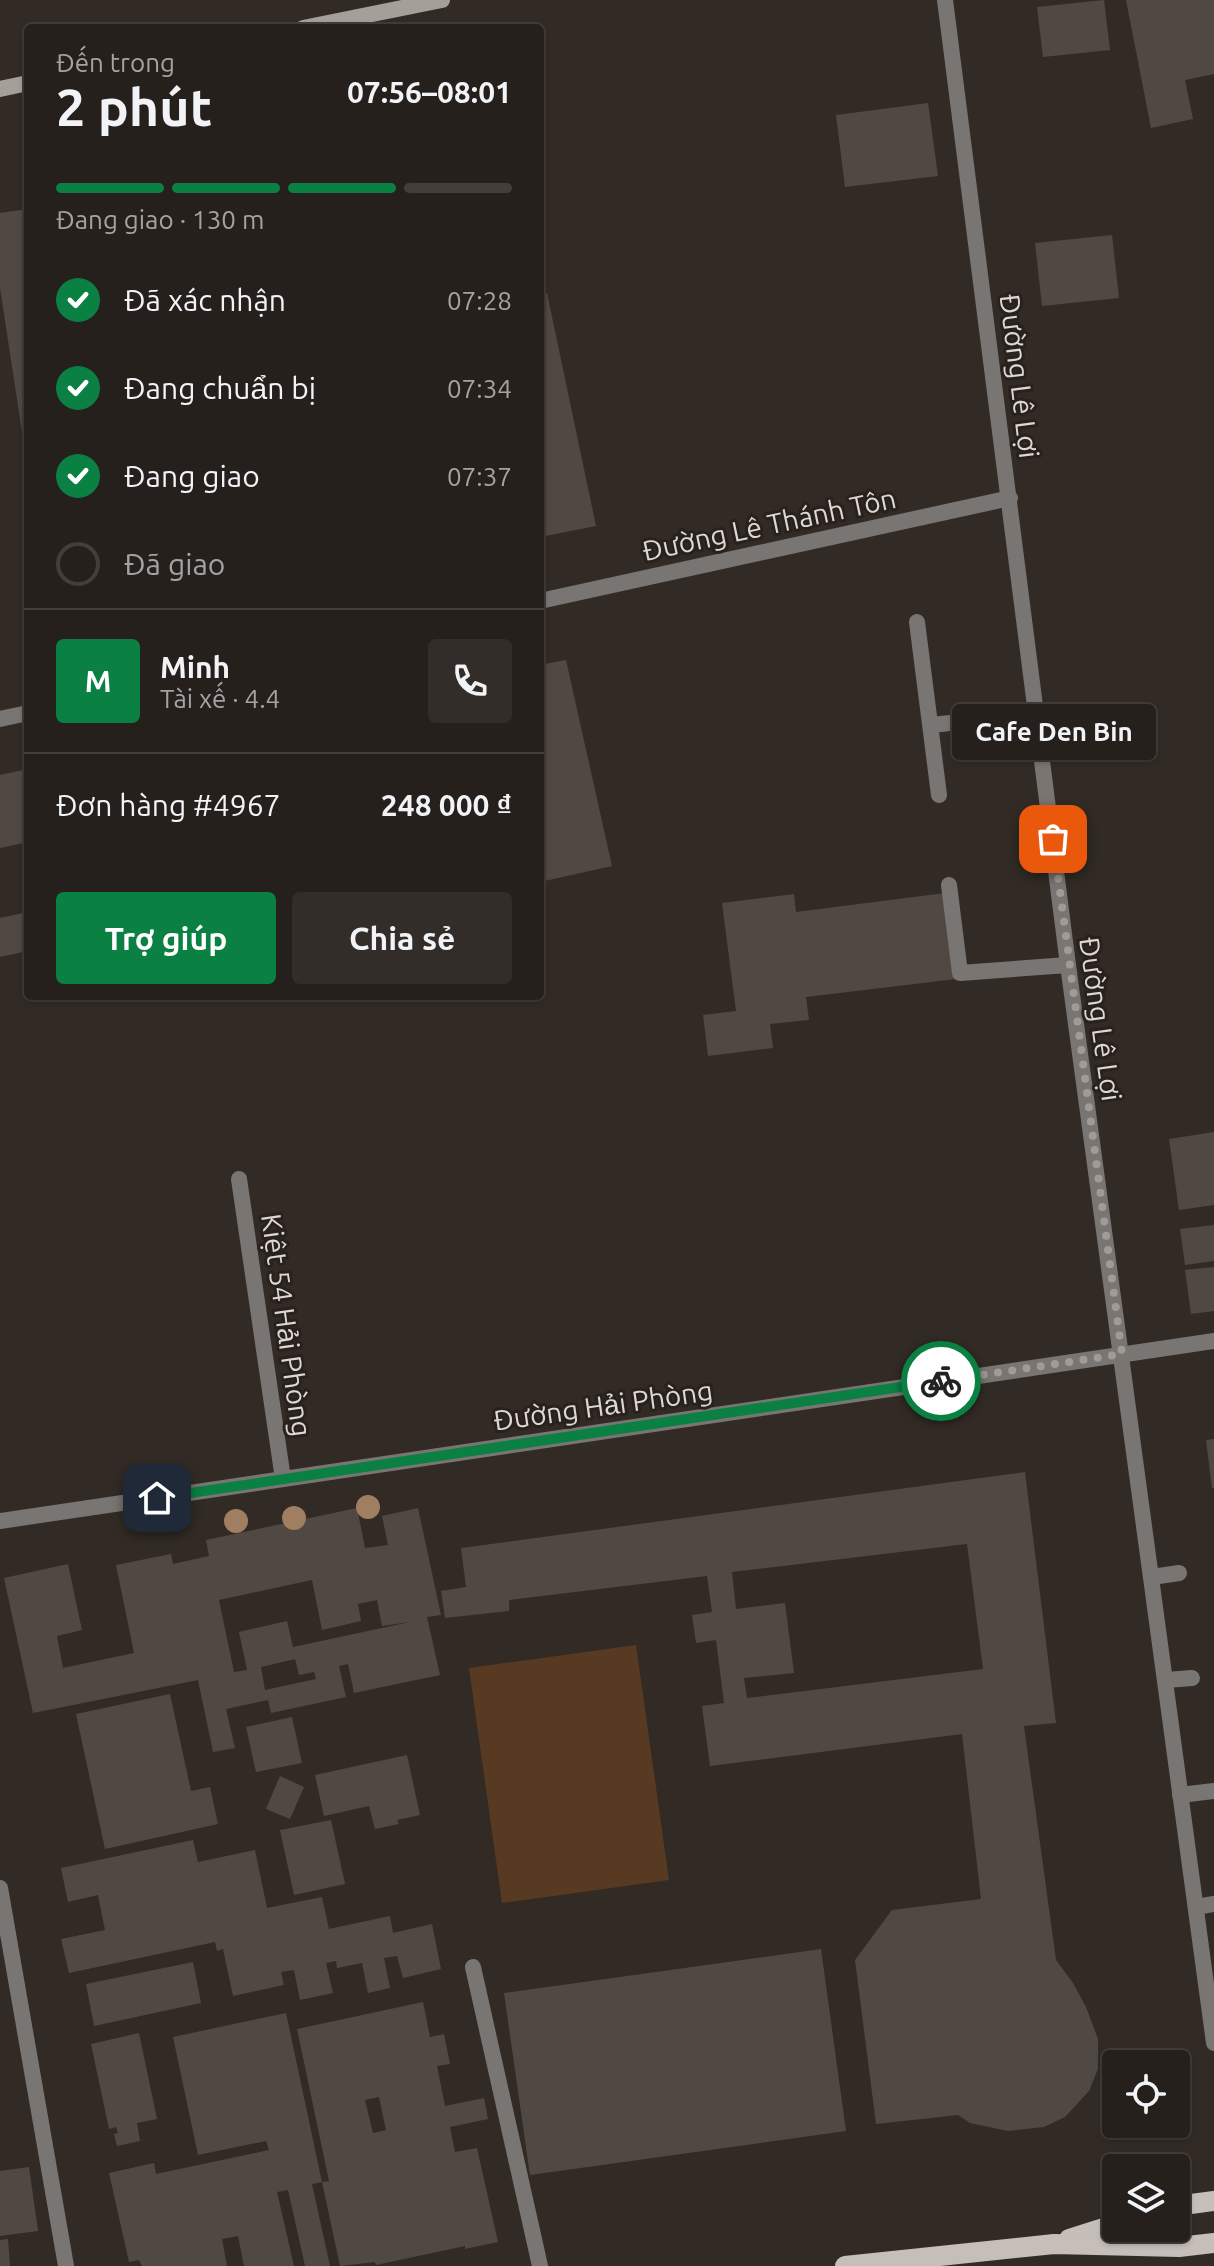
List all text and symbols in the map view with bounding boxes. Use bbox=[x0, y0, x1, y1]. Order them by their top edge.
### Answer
text: Đến trong bbox=[56, 48, 175, 77]
text: 07:56–08:01 bbox=[347, 75, 512, 109]
text: 2 phút bbox=[56, 78, 212, 136]
text: Đang giao · 130 m bbox=[56, 205, 264, 234]
icon: check bbox=[56, 278, 100, 322]
text: Đã xác nhận bbox=[124, 283, 286, 317]
text: 07:28 bbox=[447, 286, 512, 315]
street label: Đường Lê Lợi bbox=[995, 292, 1045, 460]
icon: check bbox=[56, 366, 100, 410]
text: Đang chuẩn bị bbox=[124, 371, 316, 405]
text: 07:34 bbox=[447, 374, 512, 403]
icon: check bbox=[56, 454, 100, 498]
text: Đang giao bbox=[124, 459, 260, 493]
text: 07:37 bbox=[447, 462, 512, 491]
street label: Đường Lê Thánh Tôn bbox=[639, 482, 899, 566]
text: Đã giao bbox=[124, 547, 225, 581]
button: phone bbox=[428, 639, 512, 723]
text: Minh bbox=[160, 650, 230, 684]
text: M bbox=[85, 664, 111, 698]
text: Tài xế · 4.4 bbox=[160, 684, 280, 713]
callout: Cafe Den Bin bbox=[951, 703, 1155, 759]
text: Cafe Den Bin bbox=[975, 717, 1133, 746]
text: Đơn hàng #4967 bbox=[56, 788, 281, 822]
text: 248 000 ₫ bbox=[381, 788, 512, 822]
pin bbox=[1019, 805, 1087, 873]
icon: bag bbox=[1031, 817, 1075, 861]
button: Trợ giúp bbox=[56, 892, 276, 984]
button: Chia sẻ bbox=[292, 892, 512, 984]
street label: Đường Lê Lợi bbox=[1074, 935, 1128, 1103]
street label: Kiệt 54 Hải Phòng bbox=[256, 1212, 318, 1438]
courier bbox=[901, 1341, 981, 1421]
icon: bike bbox=[919, 1359, 963, 1403]
street label: Đường Hải Phòng bbox=[491, 1374, 715, 1436]
pin bbox=[123, 1464, 191, 1532]
icon: home bbox=[135, 1476, 179, 1520]
map controls bbox=[1102, 2050, 1190, 2242]
button: locate bbox=[1102, 2050, 1190, 2138]
button: layers bbox=[1102, 2154, 1190, 2242]

